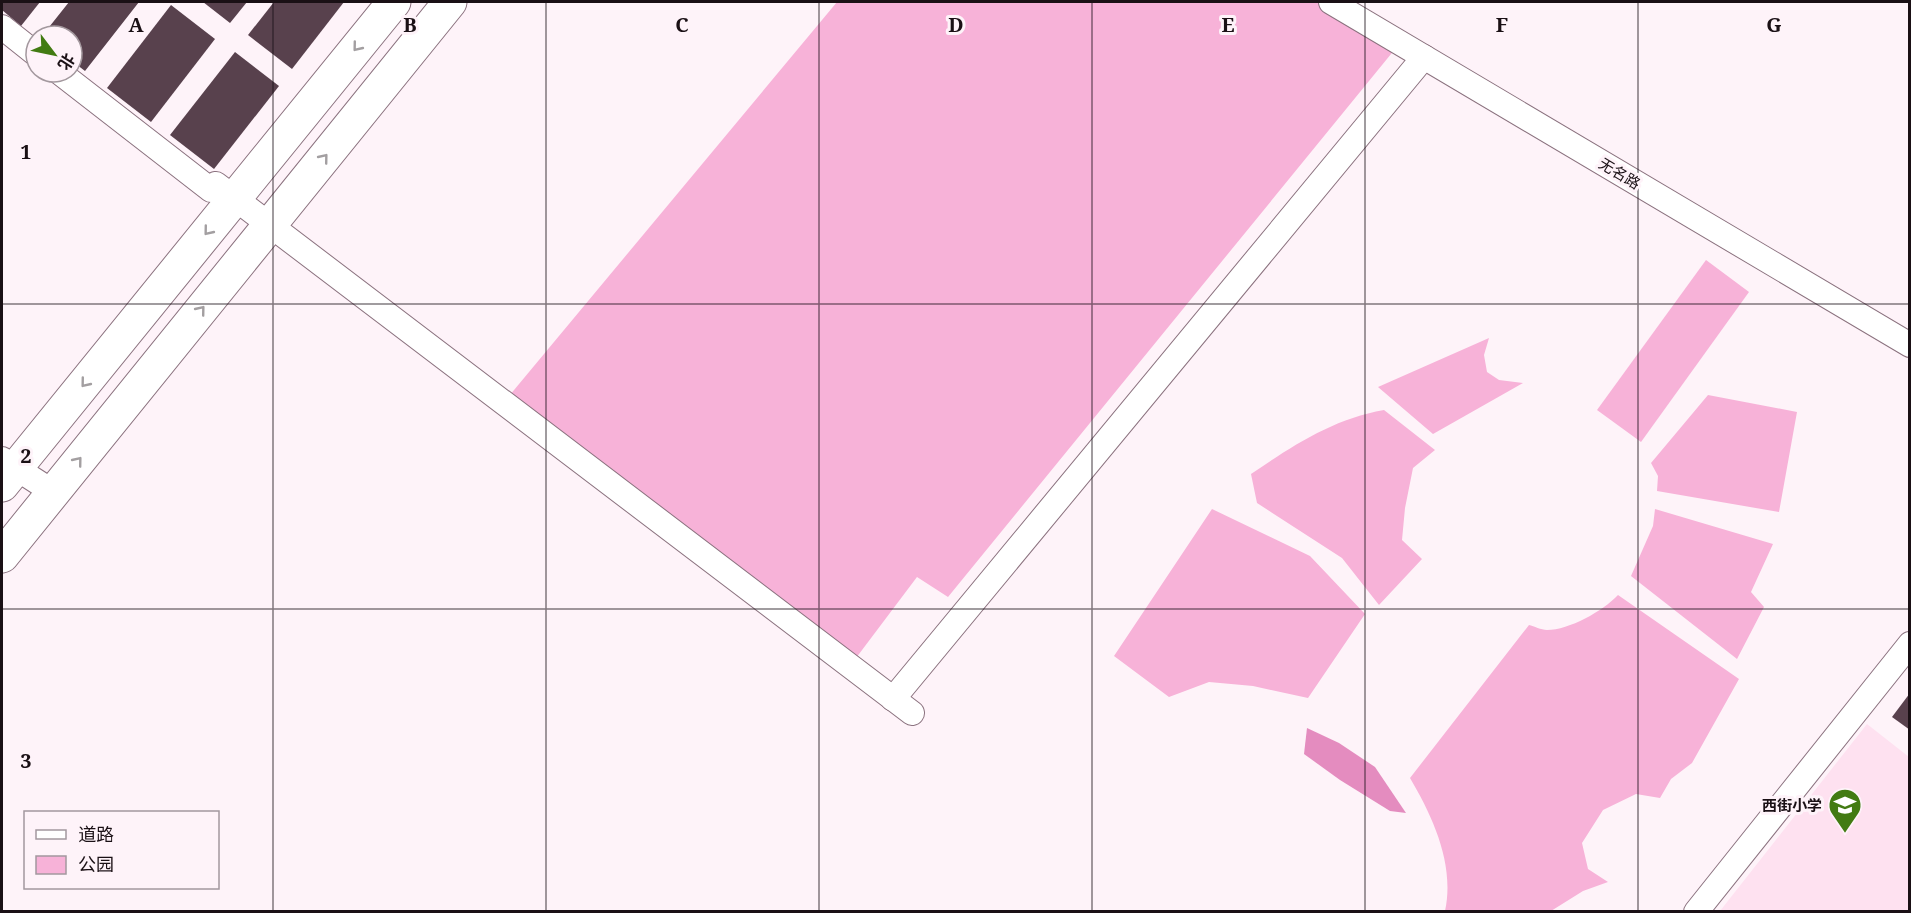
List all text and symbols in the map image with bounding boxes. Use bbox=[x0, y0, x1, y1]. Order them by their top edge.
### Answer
text: A bbox=[128, 11, 144, 38]
text: B bbox=[403, 11, 417, 38]
text: C bbox=[675, 11, 689, 38]
text: D bbox=[948, 11, 964, 38]
text: E bbox=[1221, 11, 1235, 38]
text: F bbox=[1496, 11, 1508, 38]
text: G bbox=[1766, 11, 1782, 38]
north arrow bbox=[24, 24, 84, 84]
one-way arrow bbox=[353, 40, 364, 51]
text: 北 bbox=[53, 49, 80, 75]
text: 1 bbox=[20, 138, 32, 165]
street label: 无名路 bbox=[1596, 153, 1644, 193]
one-way arrow bbox=[316, 154, 327, 165]
one-way arrow bbox=[204, 224, 215, 235]
one-way arrow bbox=[193, 306, 204, 317]
one-way arrow bbox=[81, 376, 92, 387]
text: 2 bbox=[20, 442, 32, 469]
one-way arrow bbox=[71, 457, 82, 468]
text: 3 bbox=[20, 747, 32, 774]
school or university icon: 西街小学 bbox=[1827, 787, 1863, 834]
place label: 西街小学 bbox=[1762, 795, 1822, 815]
legend bbox=[24, 811, 219, 889]
text: 道路 bbox=[78, 822, 114, 846]
text: 公园 bbox=[78, 852, 114, 876]

